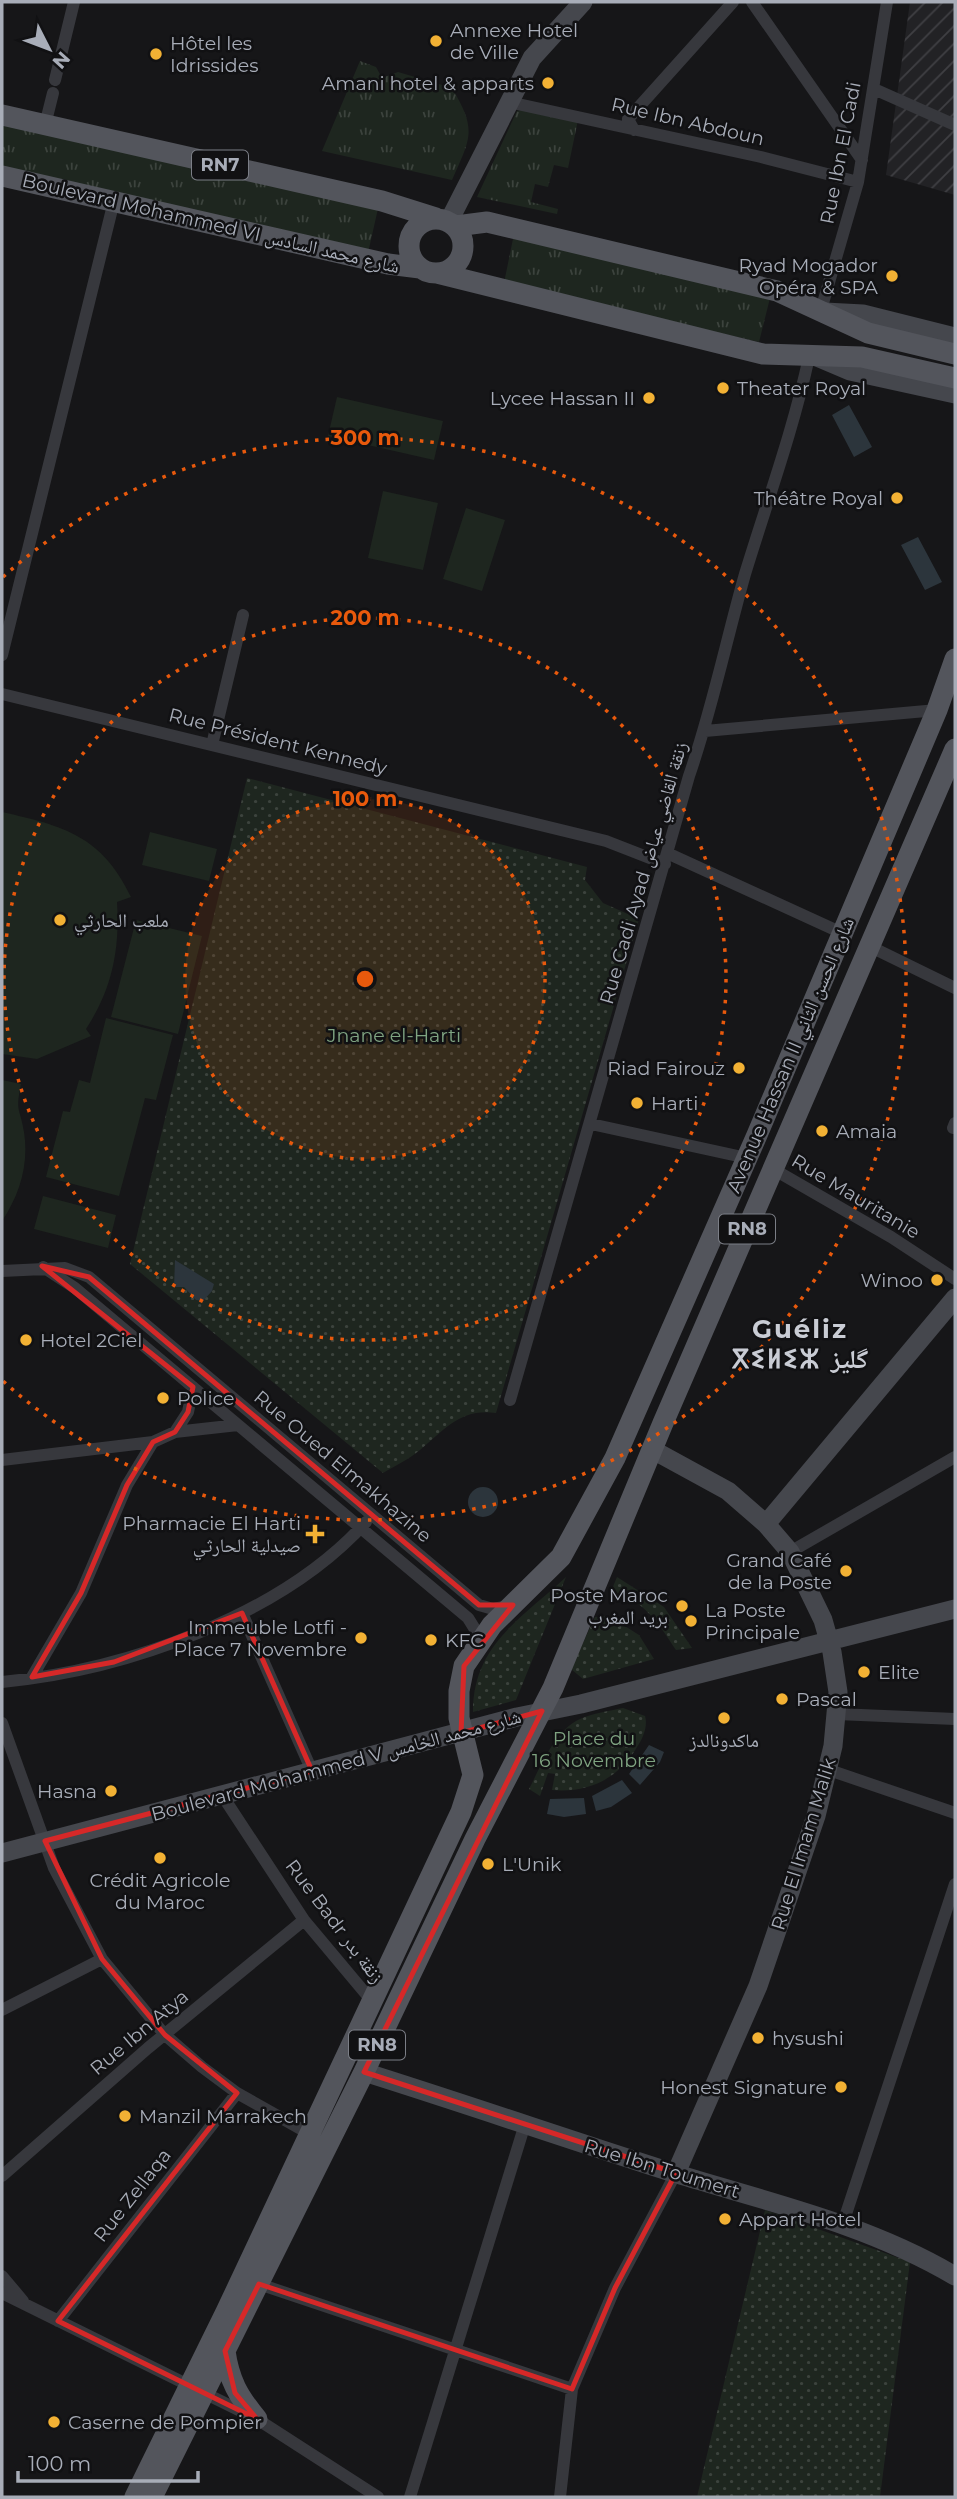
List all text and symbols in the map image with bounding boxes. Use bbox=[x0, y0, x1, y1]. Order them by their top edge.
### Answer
north arrow bbox=[14, 14, 84, 84]
place label: Annexe Hotel de Ville bbox=[450, 19, 578, 64]
place label: Hôtel les Idrissides bbox=[170, 32, 259, 77]
marker: Annexe Hotel de Ville bbox=[428, 33, 444, 49]
marker: Hôtel les Idrissides bbox=[148, 46, 164, 62]
text: N bbox=[48, 47, 75, 73]
place label: Amani hotel & apparts bbox=[322, 72, 534, 95]
marker: Amani hotel & apparts bbox=[540, 75, 556, 91]
street label: Rue Ibn El Cadi bbox=[815, 80, 866, 226]
street label: Rue Ibn Abdoun bbox=[609, 93, 767, 150]
road number: RN7 bbox=[192, 150, 248, 180]
street label: Boulevard Mohammed VI شارع محمد السادس bbox=[20, 169, 402, 278]
place label: Ryad Mogador Opéra & SPA bbox=[739, 254, 878, 299]
marker: Ryad Mogador Opéra & SPA bbox=[884, 268, 900, 284]
place label: Theater Royal bbox=[737, 377, 866, 400]
marker: Theater Royal bbox=[715, 380, 731, 396]
place label: Lycee Hassan II bbox=[490, 387, 635, 410]
marker: Lycee Hassan II bbox=[641, 390, 657, 406]
text: 300 m bbox=[330, 425, 399, 450]
place label: Théâtre Royal bbox=[754, 487, 883, 510]
marker: Théâtre Royal bbox=[889, 490, 905, 506]
text: 200 m bbox=[331, 605, 399, 630]
street label: Rue Président Kennedy bbox=[166, 703, 390, 780]
street label: Rue Cadi Ayad زنقة القاضي عياض bbox=[595, 739, 696, 1008]
text: 100 m bbox=[333, 786, 397, 811]
place label: ملعب الحارثي bbox=[74, 909, 169, 936]
marker: ملعب الحارثي bbox=[52, 912, 68, 928]
street label: Avenue Hassan II شارع الحسن الثاني bbox=[722, 914, 863, 1198]
centre of rings bbox=[353, 967, 377, 991]
park label: Jnane el-Harti bbox=[326, 1024, 461, 1047]
place label: Riad Fairouz bbox=[607, 1057, 725, 1080]
marker: Riad Fairouz bbox=[731, 1060, 747, 1076]
place label: Harti bbox=[651, 1092, 698, 1115]
marker: Harti bbox=[629, 1095, 645, 1111]
place label: Amaia bbox=[836, 1120, 897, 1143]
marker: Amaia bbox=[814, 1123, 830, 1139]
street label: Rue Mauritanie bbox=[787, 1149, 924, 1244]
road number: RN8 bbox=[719, 1214, 775, 1244]
place label: Winoo bbox=[860, 1269, 923, 1292]
marker: Winoo bbox=[929, 1272, 945, 1288]
district label: Guéliz ⴳⵉⵍⵉⵣ گليز bbox=[732, 1313, 869, 1375]
place label: Hotel 2Ciel bbox=[40, 1329, 142, 1352]
marker: Hotel 2Ciel bbox=[18, 1332, 34, 1348]
street label: Rue Oued Elmakhazine bbox=[249, 1385, 436, 1547]
place label: Police bbox=[177, 1387, 235, 1410]
marker: Police bbox=[155, 1390, 171, 1406]
place label: Pharmacie El Harti صيدلية الحارثي bbox=[122, 1512, 301, 1561]
marker: Pharmacie El Harti صيدلية الحارثي bbox=[307, 1526, 323, 1542]
place label: Grand Café de la Poste bbox=[726, 1549, 832, 1594]
marker: Grand Café de la Poste bbox=[838, 1563, 854, 1579]
place label: Poste Maroc بريد المغرب bbox=[550, 1584, 668, 1629]
marker: Poste Maroc بريد المغرب bbox=[674, 1598, 690, 1614]
place label: La Poste Principale bbox=[705, 1599, 800, 1644]
marker: La Poste Principale bbox=[683, 1613, 699, 1629]
place label: Immeuble Lotfi - Place 7 Novembre bbox=[173, 1616, 347, 1661]
place label: KFC bbox=[445, 1629, 484, 1652]
marker: Immeuble Lotfi - Place 7 Novembre bbox=[353, 1630, 369, 1646]
marker: KFC bbox=[423, 1632, 439, 1648]
place label: Elite bbox=[878, 1661, 920, 1684]
marker: Elite bbox=[856, 1664, 872, 1680]
place label: Pascal bbox=[796, 1688, 857, 1711]
marker: Pascal bbox=[774, 1691, 790, 1707]
street label: Boulevard Mohammed V شارع محمد الخامس bbox=[149, 1705, 524, 1826]
marker: ماكدونالدز bbox=[716, 1710, 732, 1726]
park label: Place du 16 Novembre bbox=[532, 1727, 656, 1772]
place label: ماكدونالدز bbox=[688, 1729, 759, 1752]
street label: Rue El Imam Malik bbox=[766, 1755, 841, 1933]
place label: Hasna bbox=[37, 1780, 97, 1803]
marker: Hasna bbox=[103, 1783, 119, 1799]
marker: Crédit Agricole du Maroc bbox=[152, 1850, 168, 1866]
place label: L'Unik bbox=[502, 1853, 562, 1876]
street label: Rue Badr زنقة بدر bbox=[281, 1855, 389, 1988]
marker: L'Unik bbox=[480, 1856, 496, 1872]
place label: Crédit Agricole du Maroc bbox=[90, 1869, 231, 1914]
street label: Rue Ibn Atya bbox=[86, 1985, 193, 2080]
place label: hysushi bbox=[772, 2027, 844, 2050]
marker: hysushi bbox=[750, 2030, 766, 2046]
road number: RN8 bbox=[349, 2031, 405, 2060]
place label: Honest Signature bbox=[660, 2076, 827, 2099]
marker: Honest Signature bbox=[833, 2079, 849, 2095]
place label: Manzil Marrakech bbox=[139, 2105, 307, 2128]
marker: Manzil Marrakech bbox=[117, 2108, 133, 2124]
street label: Rue Ibn Toumert bbox=[581, 2134, 743, 2203]
street label: Rue Zellaqa bbox=[89, 2144, 176, 2247]
place label: Appart Hotel bbox=[739, 2208, 861, 2231]
marker: Appart Hotel bbox=[717, 2211, 733, 2227]
place label: Caserne de Pompier bbox=[68, 2411, 262, 2434]
marker: Caserne de Pompier bbox=[46, 2414, 62, 2430]
scale bar bbox=[18, 2440, 198, 2484]
text: 100 m bbox=[28, 2451, 91, 2476]

